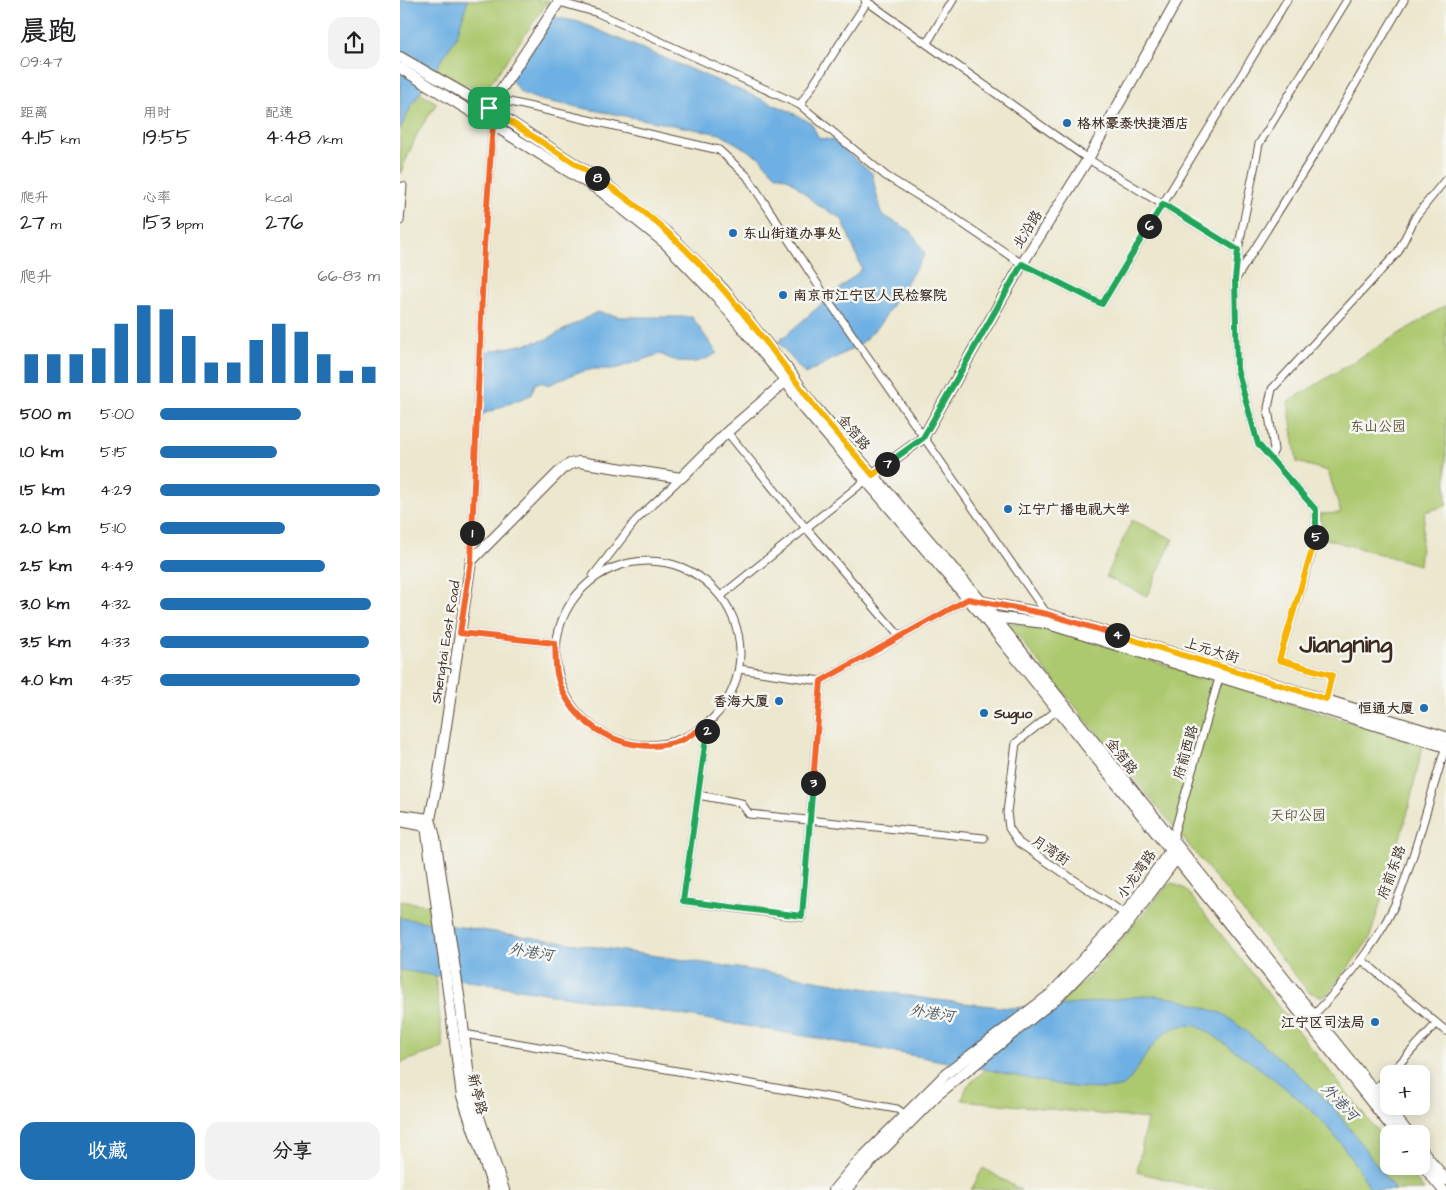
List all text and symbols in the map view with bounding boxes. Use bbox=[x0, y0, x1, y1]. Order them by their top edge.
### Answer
text: 晨跑 bbox=[20, 12, 76, 51]
button: share bbox=[328, 17, 380, 69]
text: 09:47 bbox=[20, 51, 63, 73]
pin bbox=[468, 87, 510, 129]
icon: arrive bbox=[475, 94, 503, 122]
text: 距离 bbox=[20, 103, 48, 123]
text: 用时 bbox=[143, 103, 171, 123]
text: 配速 bbox=[265, 103, 293, 123]
place label: 格林豪泰快捷酒店 bbox=[1077, 114, 1189, 134]
marker: 格林豪泰快捷酒店 bbox=[1061, 117, 1073, 129]
text: 4.15 bbox=[20, 123, 55, 152]
text: 19:55 bbox=[143, 123, 191, 152]
text: 4:48 bbox=[265, 123, 311, 152]
text: km bbox=[55, 130, 80, 150]
text: /km bbox=[311, 130, 343, 150]
pin: 8 bbox=[584, 166, 610, 190]
text: 8 bbox=[593, 168, 602, 188]
text: 爬升 bbox=[20, 188, 48, 208]
text: 心率 bbox=[143, 188, 171, 208]
text: kcal bbox=[265, 188, 292, 208]
street label: 北沿路 bbox=[1008, 206, 1047, 253]
text: 27 bbox=[20, 208, 45, 237]
text: 153 bbox=[143, 208, 171, 237]
text: 276 bbox=[265, 208, 303, 237]
pin: 6 bbox=[1136, 214, 1162, 238]
text: m bbox=[45, 215, 61, 235]
text: bpm bbox=[171, 215, 203, 235]
text: 6 bbox=[1145, 216, 1154, 236]
place label: 东山街道办事处 bbox=[743, 224, 841, 244]
marker: 东山街道办事处 bbox=[727, 227, 739, 239]
text: 66–83 m bbox=[318, 265, 380, 287]
text: 爬升 bbox=[20, 266, 52, 288]
place label: 南京市江宁区人民检察院 bbox=[793, 286, 947, 306]
marker: 南京市江宁区人民检察院 bbox=[777, 289, 789, 301]
text: 500 m bbox=[20, 403, 70, 425]
text: 5:00 bbox=[100, 403, 134, 425]
street label: 金箔路 bbox=[832, 410, 874, 455]
park label: 东山公园 bbox=[1350, 417, 1406, 437]
text: 1.0 km bbox=[20, 441, 63, 463]
text: 5:15 bbox=[100, 441, 127, 463]
pin: 7 bbox=[874, 452, 900, 476]
text: 7 bbox=[883, 454, 892, 474]
text: 1.5 km bbox=[20, 479, 64, 501]
text: 4:29 bbox=[100, 479, 132, 501]
place label: 江宁广播电视大学 bbox=[1018, 500, 1130, 520]
marker: 江宁广播电视大学 bbox=[1002, 503, 1014, 515]
text: 2.0 km bbox=[20, 517, 70, 539]
text: 5:10 bbox=[100, 517, 126, 539]
pin: 1 bbox=[460, 520, 484, 546]
text: 1 bbox=[472, 523, 473, 543]
pin: 5 bbox=[1304, 524, 1328, 550]
text: 5 bbox=[1312, 527, 1321, 547]
text: 2.5 km bbox=[20, 555, 71, 577]
text: 4:49 bbox=[100, 555, 134, 577]
street label: Shengtai East Road bbox=[426, 579, 466, 705]
text: 3.0 km bbox=[20, 593, 69, 615]
text: 4:32 bbox=[100, 593, 131, 615]
pin: 4 bbox=[1104, 622, 1130, 648]
text: 4 bbox=[1113, 625, 1122, 645]
district label: Jiangning bbox=[1299, 628, 1393, 663]
text: 3.5 km bbox=[20, 631, 70, 653]
text: 4:33 bbox=[100, 631, 130, 653]
street label: 上元大街 bbox=[1182, 633, 1241, 669]
text: 4.0 km bbox=[20, 669, 72, 691]
text: 4:35 bbox=[100, 669, 133, 691]
place label: 香海大厦 bbox=[713, 692, 769, 712]
marker: 香海大厦 bbox=[773, 695, 785, 707]
place label: 恒通大厦 bbox=[1358, 699, 1414, 719]
marker: 恒通大厦 bbox=[1418, 702, 1430, 714]
place label: Suguo bbox=[993, 704, 1032, 725]
marker: Suguo bbox=[978, 707, 990, 719]
pin: 2 bbox=[694, 718, 720, 744]
text: 2 bbox=[703, 721, 712, 741]
street label: 府前西路 bbox=[1169, 723, 1203, 782]
street label: 金箔路 bbox=[1100, 734, 1142, 779]
pin: 3 bbox=[800, 770, 826, 796]
text: 3 bbox=[810, 773, 817, 793]
park label: 天印公园 bbox=[1270, 806, 1326, 826]
street label: 月湾街 bbox=[1027, 831, 1073, 871]
street label: 府前东路 bbox=[1373, 843, 1411, 902]
street label: 小龙湾路 bbox=[1113, 846, 1161, 903]
water label: 外港河 bbox=[507, 939, 558, 967]
water label: 外港河 bbox=[908, 1000, 959, 1028]
place label: 江宁区司法局 bbox=[1281, 1013, 1365, 1033]
marker: 江宁区司法局 bbox=[1369, 1016, 1381, 1028]
map controls bbox=[1380, 1065, 1430, 1175]
button: + bbox=[1380, 1065, 1430, 1115]
street label: 新亭路 bbox=[462, 1071, 492, 1117]
water label: 外港河 bbox=[1316, 1079, 1365, 1128]
button: 收藏 bbox=[20, 1122, 195, 1180]
button: 分享 bbox=[205, 1122, 380, 1180]
button: − bbox=[1380, 1125, 1430, 1175]

